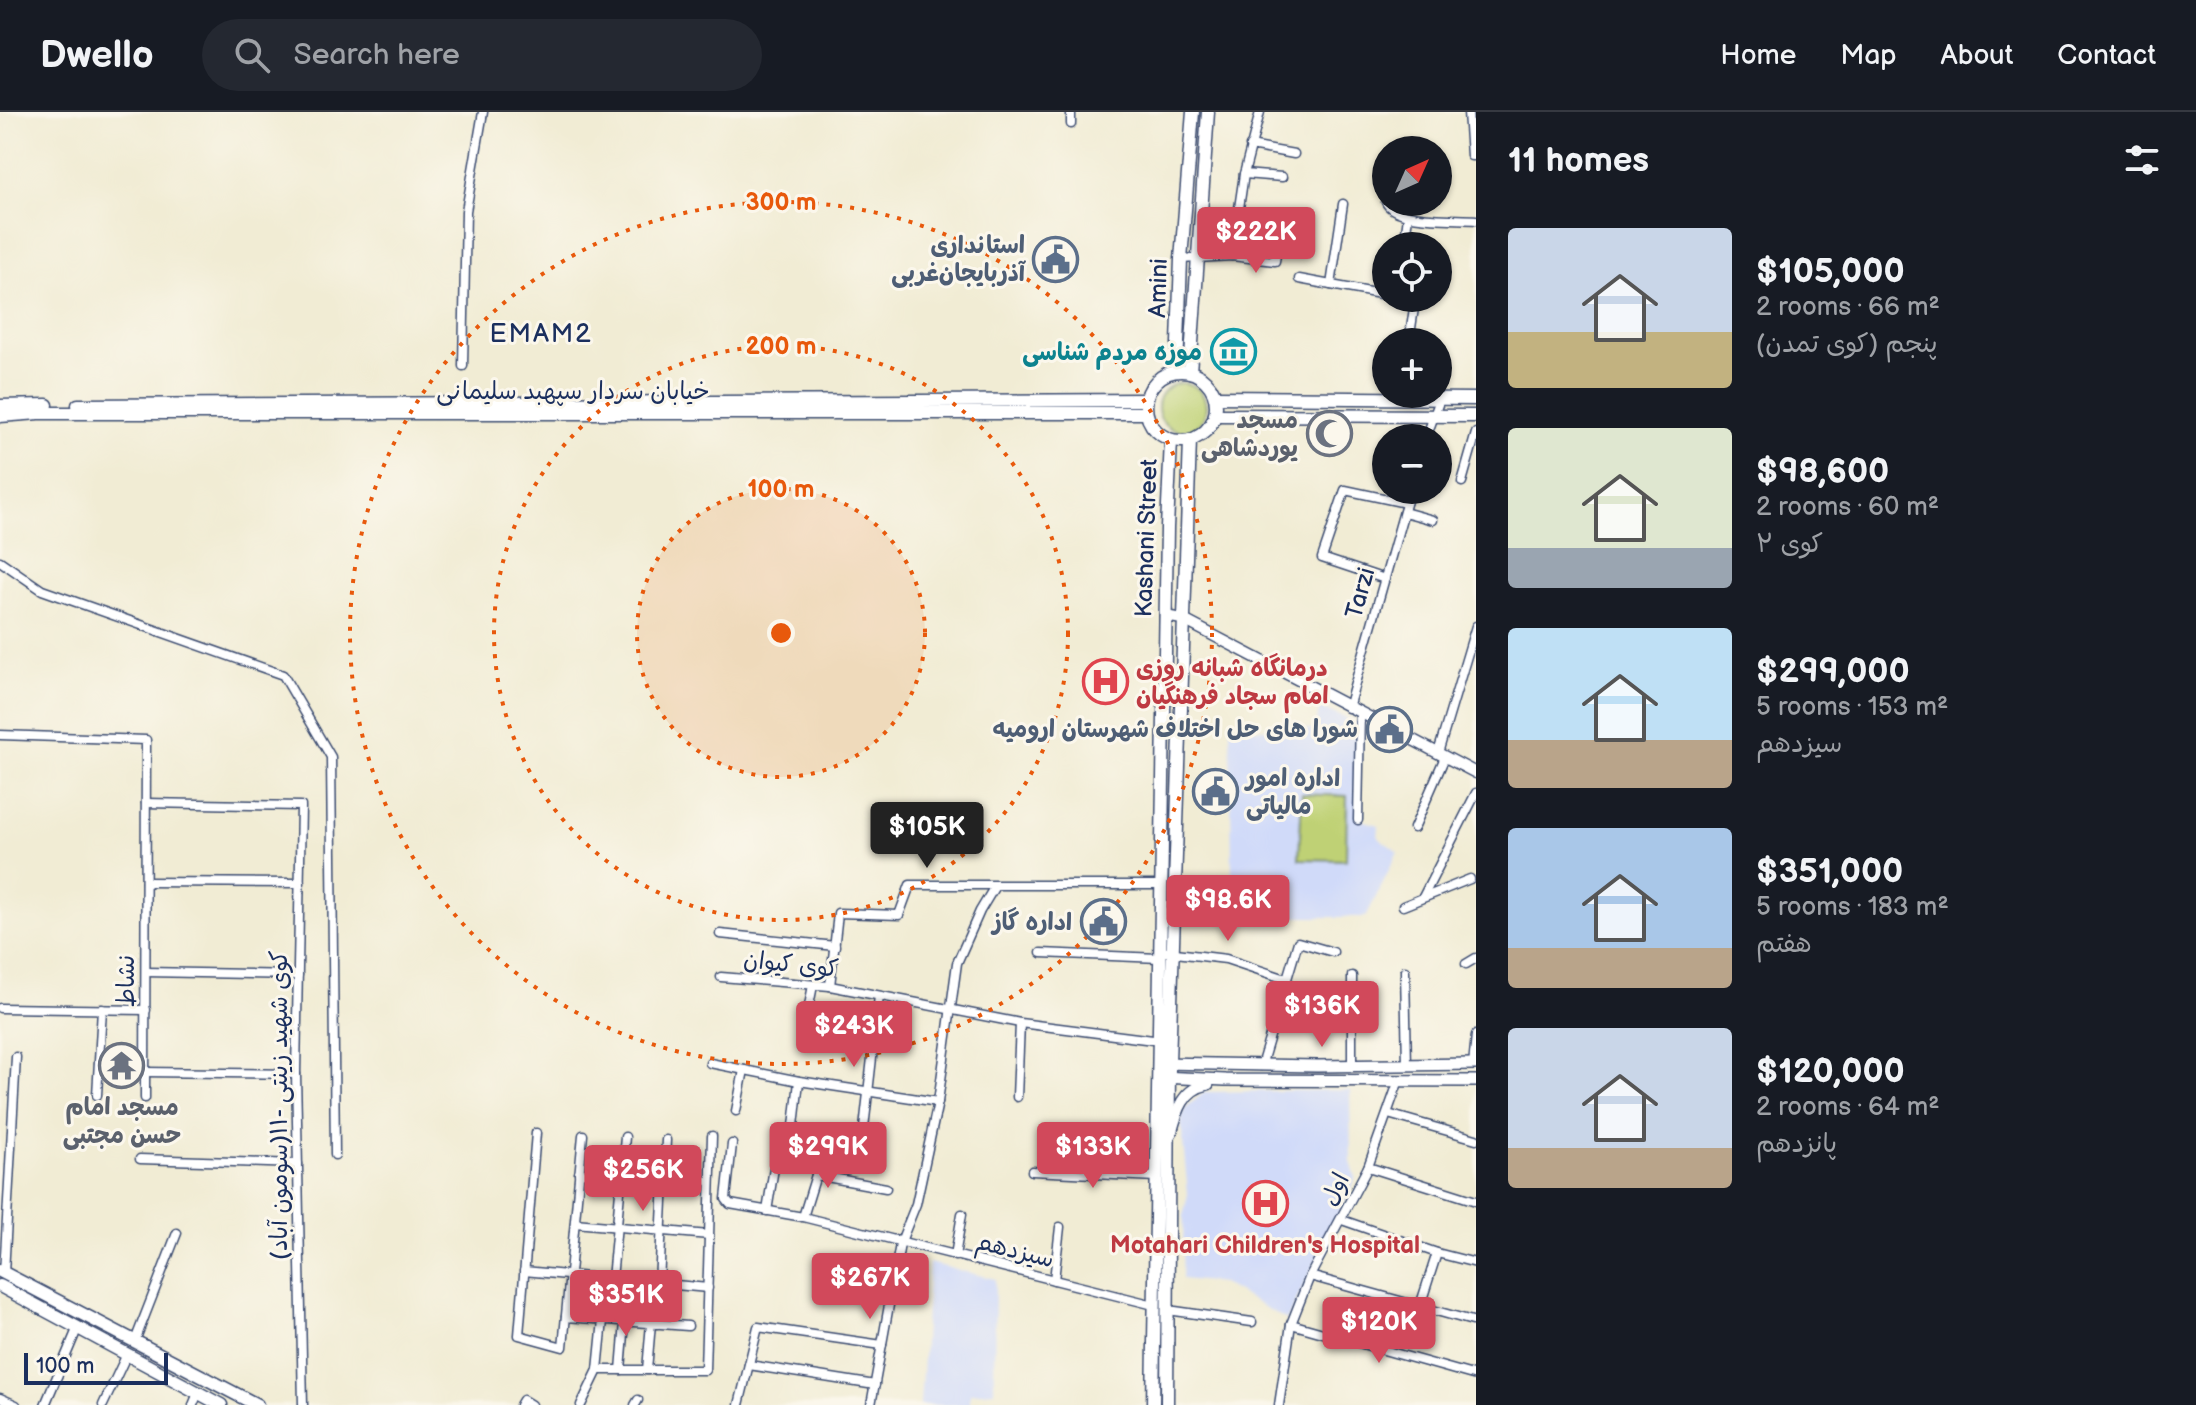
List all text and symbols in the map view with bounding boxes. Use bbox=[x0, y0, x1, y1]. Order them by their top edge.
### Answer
search box bbox=[202, 19, 762, 91]
text: Dwello bbox=[40, 33, 154, 78]
icon: search bbox=[230, 33, 274, 77]
text: Search here bbox=[294, 37, 460, 73]
text: Home bbox=[1720, 39, 1796, 72]
text: Map bbox=[1840, 39, 1897, 72]
text: About bbox=[1941, 39, 2013, 72]
text: Contact bbox=[2057, 39, 2156, 72]
north arrow bbox=[1372, 136, 1452, 216]
map controls bbox=[1372, 136, 1452, 504]
icon: filters bbox=[2120, 138, 2164, 182]
text: 11 homes bbox=[1508, 140, 1649, 181]
text: 300 m bbox=[746, 188, 816, 217]
pin: $222K bbox=[1200, 207, 1312, 275]
text: $222K bbox=[1215, 217, 1297, 248]
place label: استانداری آذربایجان‌غربی bbox=[891, 231, 1027, 288]
button: locate bbox=[1372, 232, 1452, 312]
public building icon: استانداری آذربایجان‌غربی bbox=[1032, 235, 1080, 283]
text: $105,000 bbox=[1756, 251, 1905, 292]
street label: Amini bbox=[1143, 258, 1174, 318]
icon: home bbox=[1572, 260, 1668, 356]
text: 2 rooms · 66 m² bbox=[1756, 292, 1940, 323]
district label: EMAM2 bbox=[489, 319, 593, 350]
museum icon: موزه مردم شناسی bbox=[1209, 328, 1257, 376]
button: + bbox=[1372, 328, 1452, 408]
text: پنجم (کوی تمدن) bbox=[1756, 329, 1938, 360]
text: 200 m bbox=[746, 332, 816, 361]
place label: موزه مردم شناسی bbox=[1022, 338, 1202, 370]
street label: خیابان سردار سپهبد سلیمانی bbox=[436, 377, 710, 406]
place label: مسجد یوردشاهی bbox=[1201, 406, 1298, 463]
mosque icon: مسجد یوردشاهی bbox=[1305, 410, 1353, 458]
button: − bbox=[1372, 424, 1452, 504]
text: $98,600 bbox=[1756, 451, 1889, 492]
street label: Kashani Street bbox=[1129, 458, 1164, 618]
icon: home bbox=[1572, 460, 1668, 556]
text: 100 m bbox=[748, 475, 814, 504]
text: 2 rooms · 60 m² bbox=[1756, 492, 1939, 523]
text: کوی ۲ bbox=[1756, 529, 1823, 560]
street label: Tarzi bbox=[1339, 564, 1382, 622]
centre of rings bbox=[767, 619, 795, 647]
text: $299,000 bbox=[1756, 651, 1910, 692]
place label: درمانگاه شبانه روزی امام سجاد فرهنگیان bbox=[1136, 653, 1329, 714]
hospital icon: درمانگاه شبانه روزی امام سجاد فرهنگیان bbox=[1081, 658, 1129, 706]
icon: home bbox=[1572, 660, 1668, 756]
text: 5 rooms · 153 m² bbox=[1756, 692, 1948, 723]
public building icon: شورا های حل اختلاف شهرستان ارومیه bbox=[1365, 705, 1413, 753]
place label: شورا های حل اختلاف شهرستان ارومیه bbox=[992, 715, 1358, 744]
text: سیزدهم bbox=[1756, 729, 1842, 760]
place label: اداره امور مالیاتی bbox=[1244, 764, 1340, 821]
public building icon: اداره امور مالیاتی bbox=[1191, 768, 1239, 816]
pin: $105K bbox=[871, 802, 983, 870]
text: $105K bbox=[889, 812, 965, 843]
text: $351,000 bbox=[1756, 851, 1903, 892]
icon: home bbox=[1572, 860, 1668, 956]
pin: $98.6K bbox=[1163, 875, 1293, 943]
text: $98.6K bbox=[1184, 885, 1272, 916]
text: 5 rooms · 183 m² bbox=[1756, 892, 1949, 923]
public building icon: اداره گاز bbox=[1079, 898, 1127, 946]
place label: اداره گاز bbox=[991, 907, 1072, 937]
text: هفتم bbox=[1756, 929, 1812, 960]
street label: کوی کیوان bbox=[742, 945, 840, 984]
street label: کوی شهید زینتی -۱۱(سومون آباد) bbox=[265, 950, 295, 1260]
street label: نشاط bbox=[112, 955, 141, 1007]
pin: $136K bbox=[1266, 981, 1378, 1049]
text: $136K bbox=[1284, 991, 1360, 1022]
pin: $243K bbox=[798, 1001, 910, 1069]
text: $243K bbox=[814, 1011, 894, 1042]
temple icon: مسجد امام حسن مجتبی bbox=[98, 1041, 146, 1089]
text: $120,000 bbox=[1756, 1051, 1905, 1092]
icon: home bbox=[1572, 1060, 1668, 1156]
text: 2 rooms · 64 m² bbox=[1756, 1092, 1940, 1123]
place label: مسجد امام حسن مجتبی bbox=[63, 1093, 181, 1150]
pin: $299K bbox=[772, 1122, 884, 1190]
pin: $133K bbox=[1037, 1122, 1149, 1190]
text: پانزدهم bbox=[1756, 1129, 1837, 1160]
text: $299K bbox=[788, 1132, 868, 1163]
text: $133K bbox=[1055, 1132, 1131, 1163]
pin: $256K bbox=[587, 1145, 699, 1213]
text: $256K bbox=[602, 1155, 684, 1186]
street label: اول bbox=[1315, 1168, 1356, 1211]
hospital icon: Motahari Children's Hospital bbox=[1241, 1179, 1289, 1227]
street label: سیزدهم bbox=[972, 1227, 1057, 1277]
place label: Motahari Children's Hospital bbox=[1110, 1231, 1420, 1260]
pin: $267K bbox=[814, 1253, 926, 1321]
text: $267K bbox=[830, 1263, 910, 1294]
pin: $351K bbox=[570, 1270, 682, 1338]
text: $351K bbox=[588, 1280, 664, 1311]
pin: $120K bbox=[1323, 1297, 1435, 1365]
text: $120K bbox=[1340, 1307, 1418, 1338]
scale bar bbox=[24, 1349, 168, 1385]
text: 100 m bbox=[36, 1353, 95, 1380]

